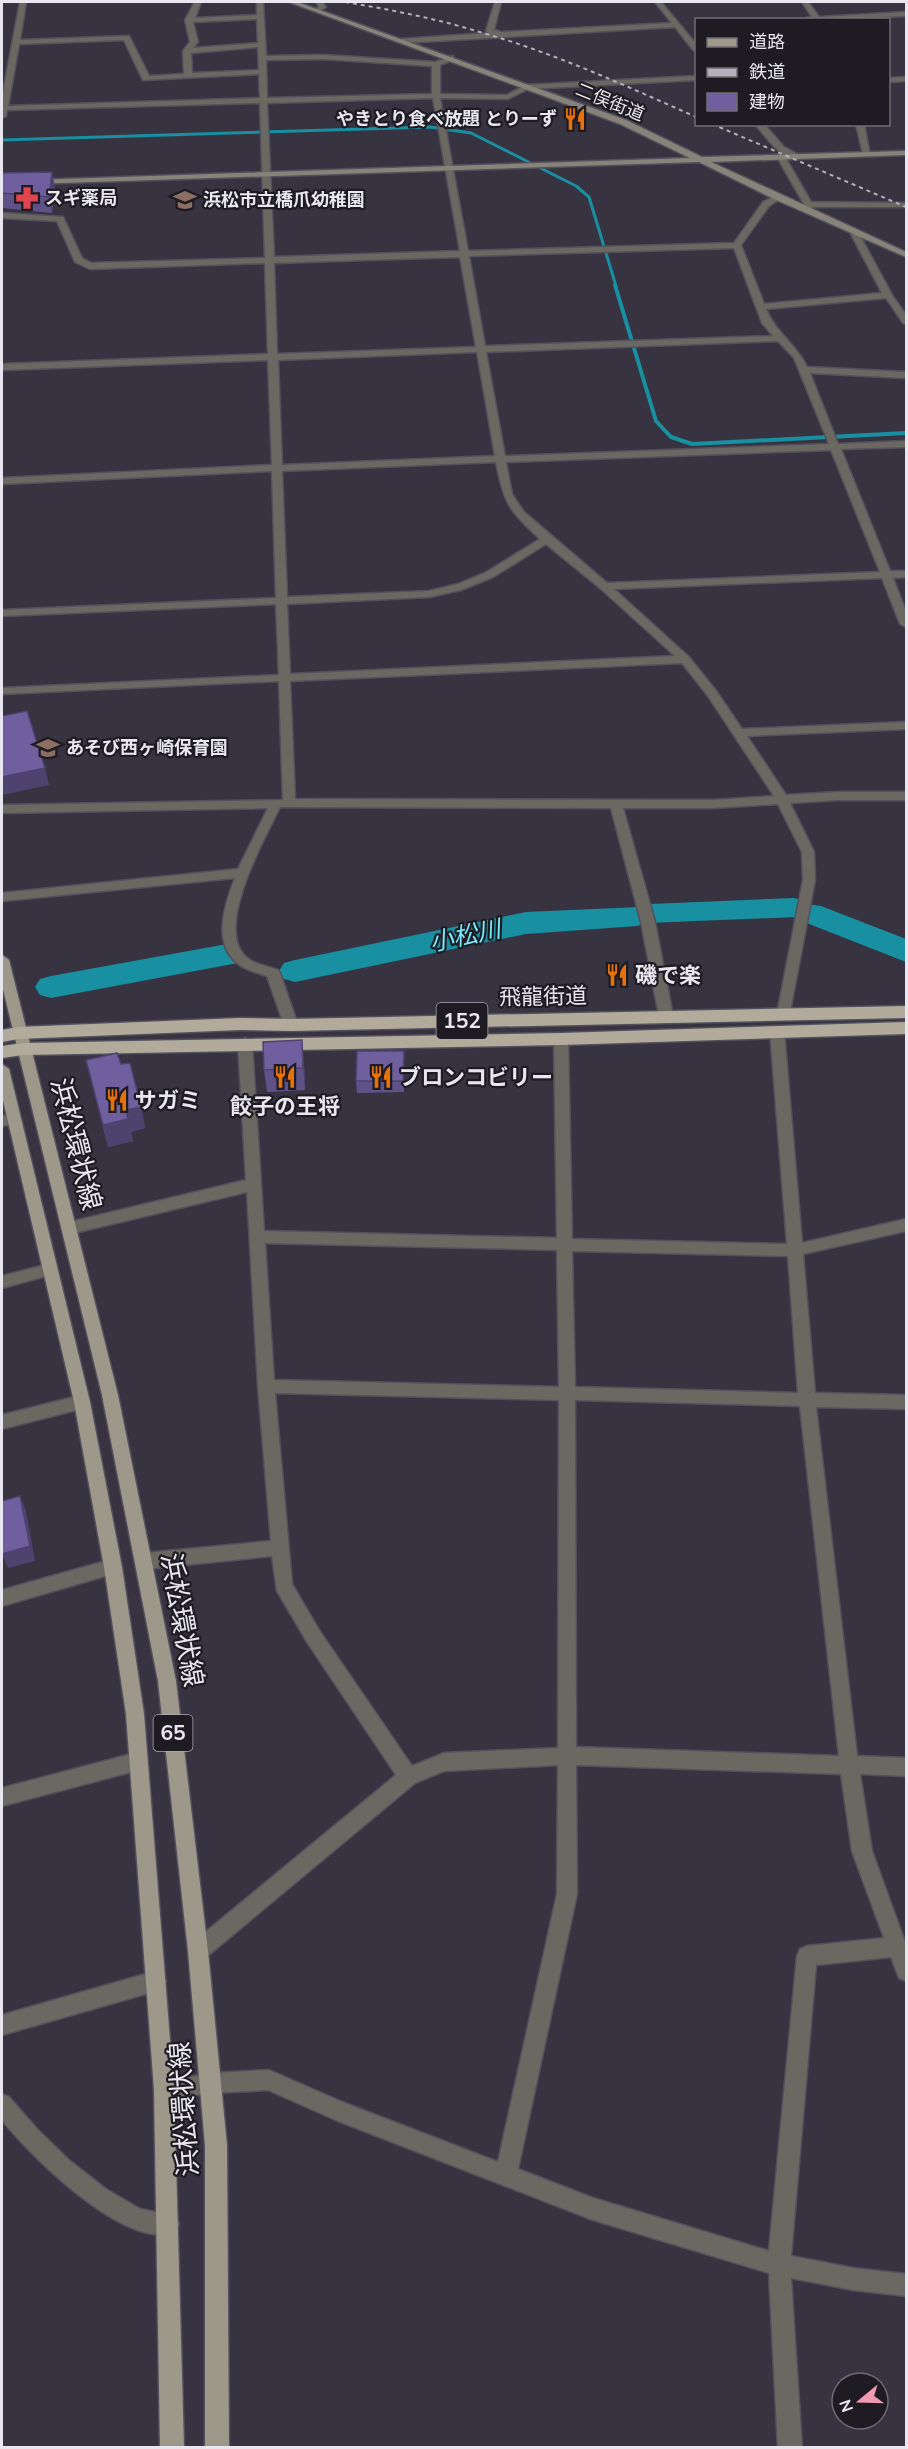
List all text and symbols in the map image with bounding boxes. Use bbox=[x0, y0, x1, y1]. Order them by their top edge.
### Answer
legend bbox=[695, 18, 890, 126]
text: 道路 bbox=[749, 30, 785, 53]
text: 鉄道 bbox=[749, 60, 785, 83]
street label: 二俣街道 bbox=[573, 77, 648, 126]
text: 建物 bbox=[749, 90, 785, 113]
restaurant icon: やきとり食べ放題 とりーず bbox=[562, 106, 588, 132]
place label: やきとり食べ放題 とりーず bbox=[336, 107, 557, 130]
pharmacy icon: スギ薬局 bbox=[14, 185, 40, 211]
place label: スギ薬局 bbox=[45, 186, 117, 209]
school or university icon: 浜松市立橋爪幼稚園 bbox=[172, 187, 198, 213]
place label: 浜松市立橋爪幼稚園 bbox=[203, 188, 365, 211]
school or university icon: あそび西ヶ崎保育園 bbox=[35, 735, 61, 761]
place label: あそび西ヶ崎保育園 bbox=[66, 736, 228, 759]
water label: 小松川 bbox=[426, 912, 506, 957]
place label: 磯で楽 bbox=[635, 961, 701, 989]
restaurant icon: 磯で楽 bbox=[604, 962, 630, 988]
street label: 飛龍街道 bbox=[499, 981, 587, 1011]
road number: 152 bbox=[436, 1003, 488, 1039]
place label: ブロンコビリー bbox=[399, 1063, 553, 1091]
restaurant icon: 餃子の王将 bbox=[272, 1064, 298, 1090]
restaurant icon: ブロンコビリー bbox=[368, 1064, 394, 1090]
street label: 浜松環状線 bbox=[44, 1074, 110, 1213]
place label: サガミ bbox=[135, 1086, 201, 1114]
restaurant icon: サガミ bbox=[104, 1087, 130, 1113]
place label: 餃子の王将 bbox=[230, 1092, 340, 1120]
street label: 浜松環状線 bbox=[155, 1550, 211, 1689]
road number: 65 bbox=[154, 1715, 192, 1751]
street label: 浜松環状線 bbox=[161, 2041, 205, 2178]
north arrow bbox=[830, 2371, 890, 2431]
text: N bbox=[834, 2397, 857, 2415]

